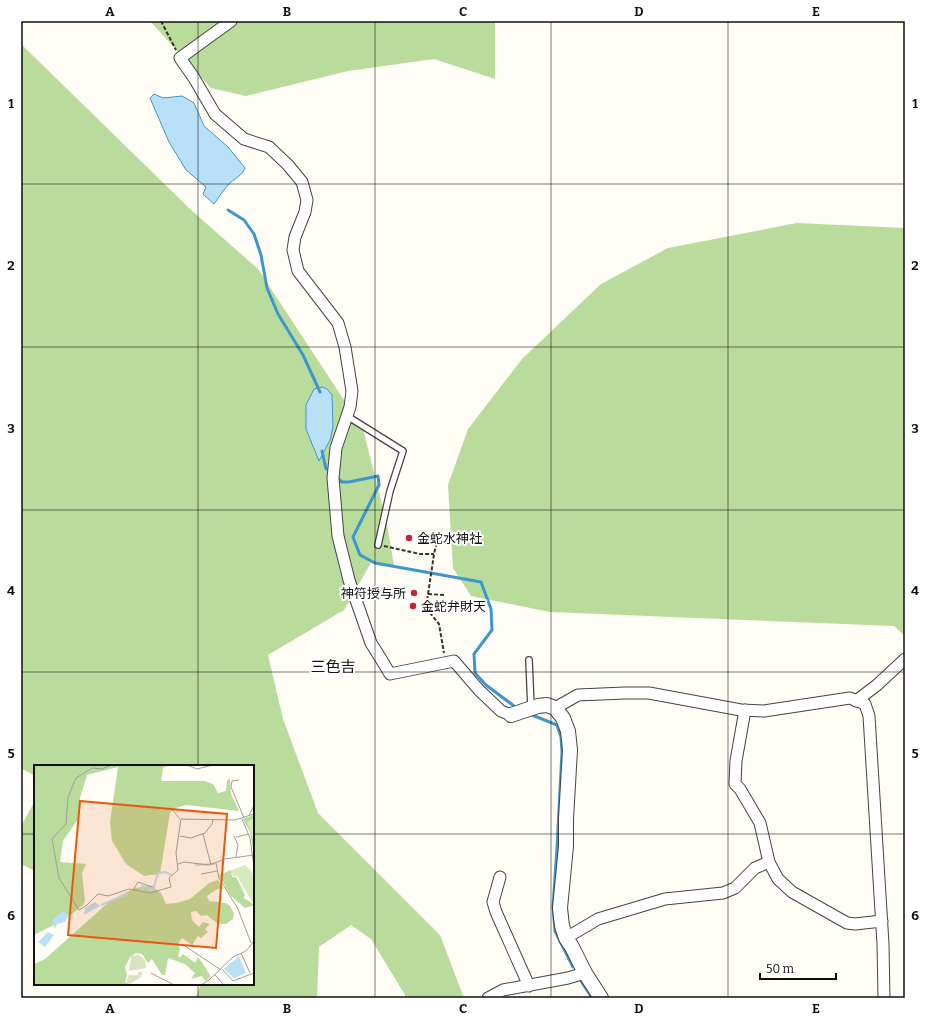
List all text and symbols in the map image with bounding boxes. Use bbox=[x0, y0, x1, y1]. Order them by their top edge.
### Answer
text: A bbox=[105, 4, 115, 19]
text: B bbox=[283, 4, 291, 19]
text: C bbox=[459, 4, 467, 19]
text: D bbox=[634, 4, 644, 19]
text: E bbox=[812, 4, 820, 19]
text: 1 bbox=[8, 96, 14, 111]
text: 1 bbox=[912, 96, 918, 111]
text: 2 bbox=[7, 258, 15, 273]
text: 2 bbox=[911, 258, 919, 273]
text: 3 bbox=[7, 421, 15, 436]
text: 3 bbox=[911, 421, 919, 436]
place label: 金蛇水神社 bbox=[417, 531, 482, 546]
marker: 金蛇水神社 bbox=[404, 533, 414, 543]
text: 4 bbox=[7, 583, 15, 598]
text: 4 bbox=[911, 583, 919, 598]
place label: 神符授与所 bbox=[341, 586, 406, 601]
marker: 神符授与所 bbox=[409, 588, 419, 598]
place label: 金蛇弁財天 bbox=[421, 599, 486, 614]
marker: 金蛇弁財天 bbox=[408, 601, 418, 611]
district label: 三色吉 bbox=[310, 658, 356, 676]
text: 5 bbox=[7, 746, 15, 761]
text: 5 bbox=[911, 746, 919, 761]
inset map bbox=[34, 765, 254, 985]
text: 6 bbox=[7, 908, 15, 923]
text: 6 bbox=[911, 908, 919, 923]
scale bar bbox=[760, 955, 836, 981]
text: 50 m bbox=[766, 962, 795, 976]
text: A bbox=[105, 1001, 115, 1016]
text: B bbox=[283, 1001, 291, 1016]
text: C bbox=[459, 1001, 467, 1016]
text: D bbox=[634, 1001, 644, 1016]
text: E bbox=[812, 1001, 820, 1016]

